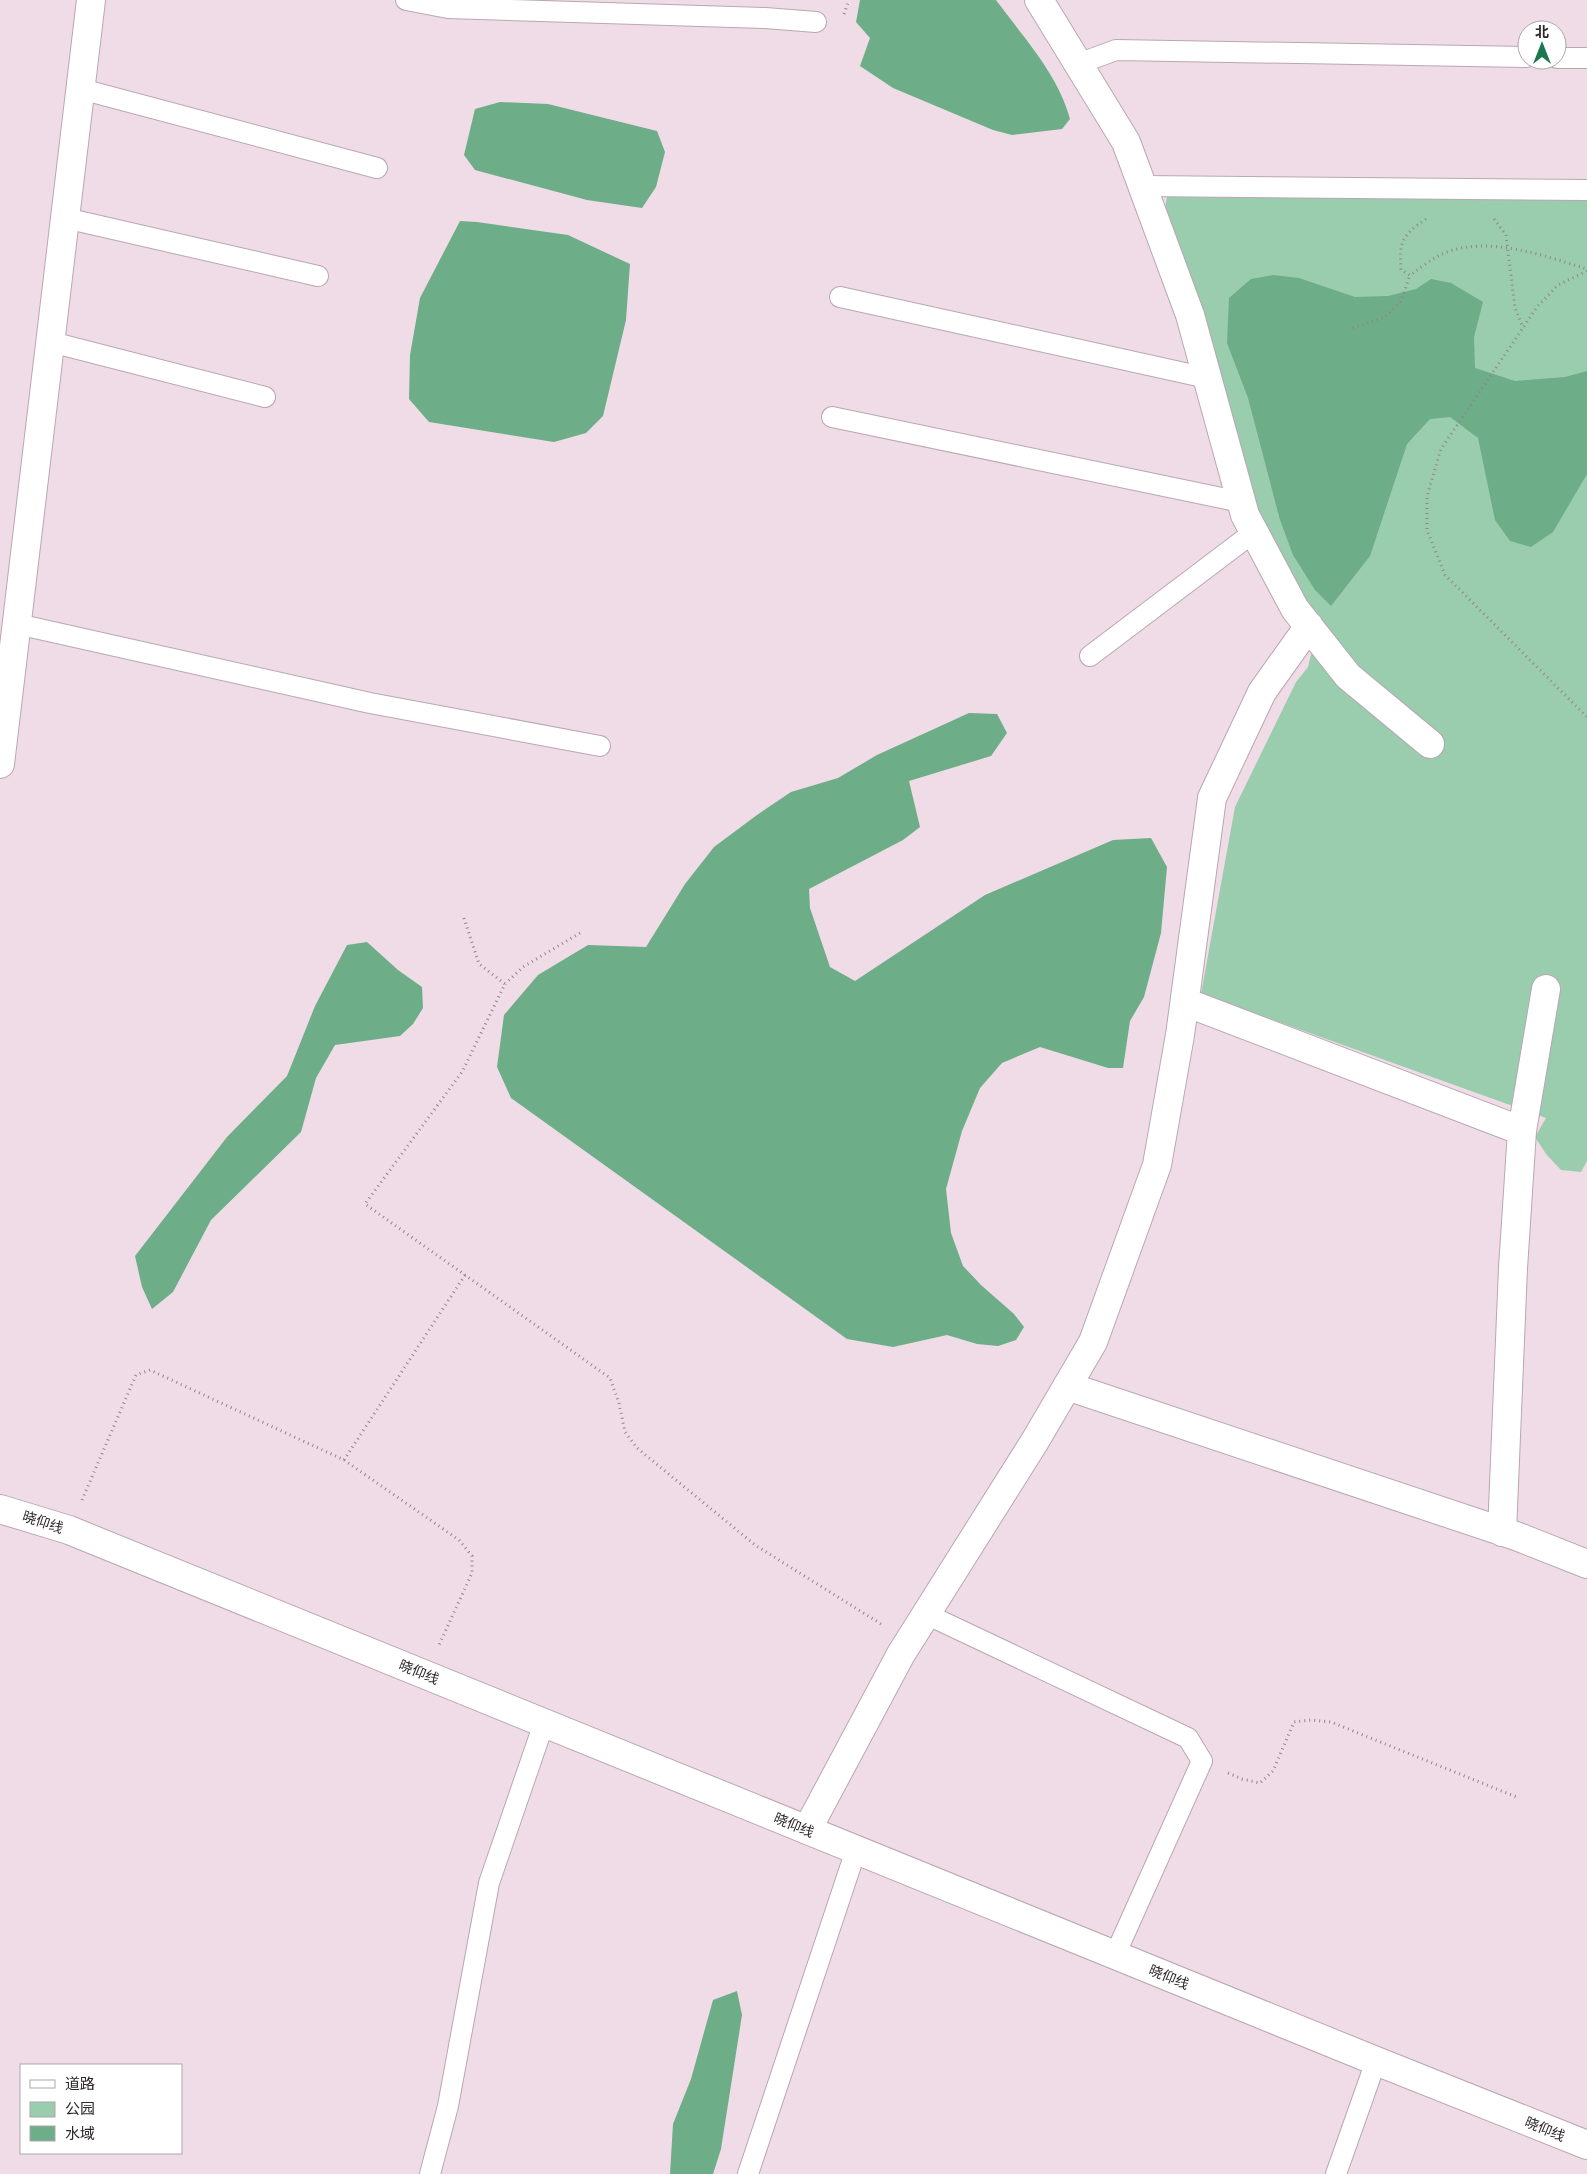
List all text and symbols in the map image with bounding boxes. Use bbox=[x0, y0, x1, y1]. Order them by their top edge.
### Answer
north arrow bbox=[1517, 20, 1567, 70]
text: 北 bbox=[1535, 24, 1549, 40]
street label: 晓仰线 bbox=[21, 1508, 65, 1536]
street label: 晓仰线 bbox=[397, 1657, 441, 1687]
street label: 晓仰线 bbox=[772, 1810, 816, 1840]
street label: 晓仰线 bbox=[1147, 1962, 1191, 1992]
legend bbox=[20, 2064, 182, 2154]
text: 道路 bbox=[65, 2075, 95, 2092]
text: 公园 bbox=[65, 2100, 95, 2117]
street label: 晓仰线 bbox=[1523, 2114, 1567, 2144]
text: 水域 bbox=[65, 2125, 95, 2142]

